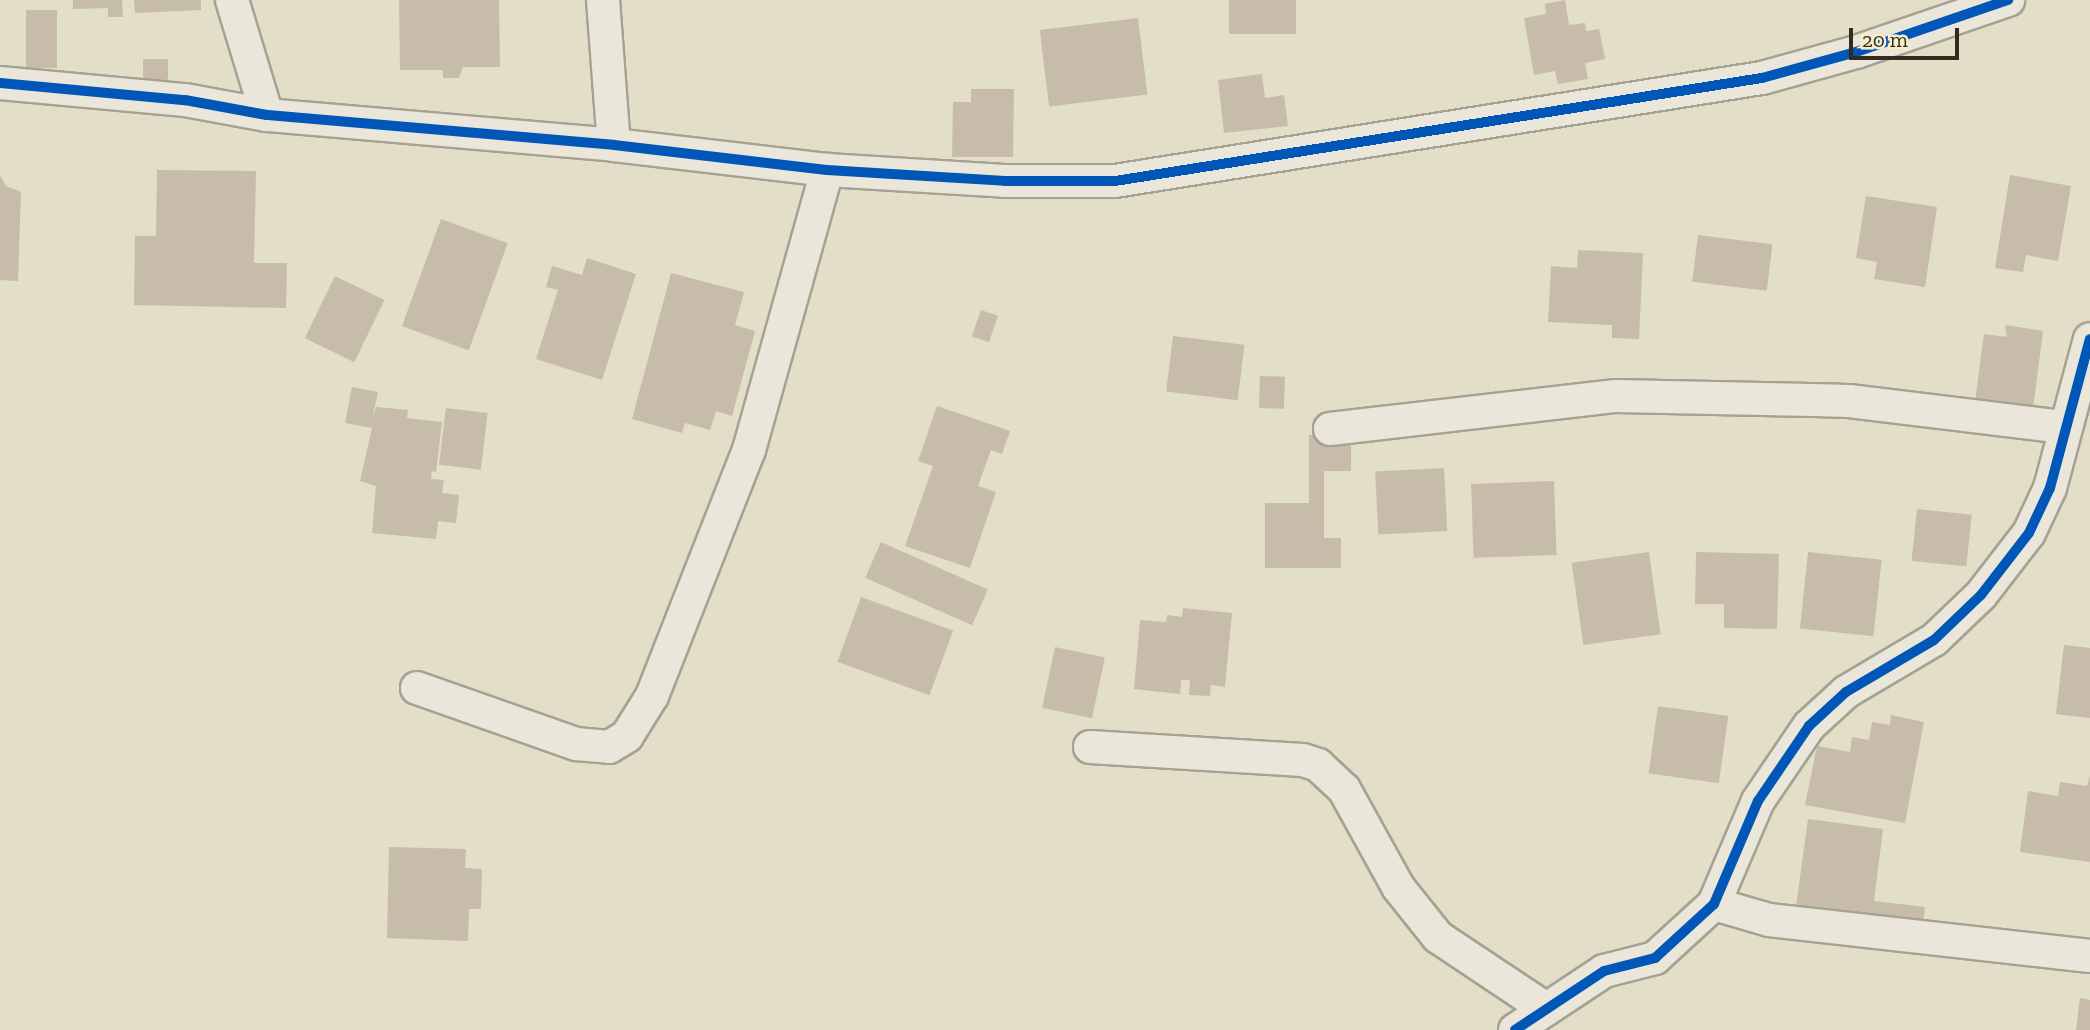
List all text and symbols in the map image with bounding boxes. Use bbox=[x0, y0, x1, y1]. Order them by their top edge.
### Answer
scale bar bbox=[1852, 14, 1962, 58]
text: 20 m bbox=[1862, 27, 1908, 52]

